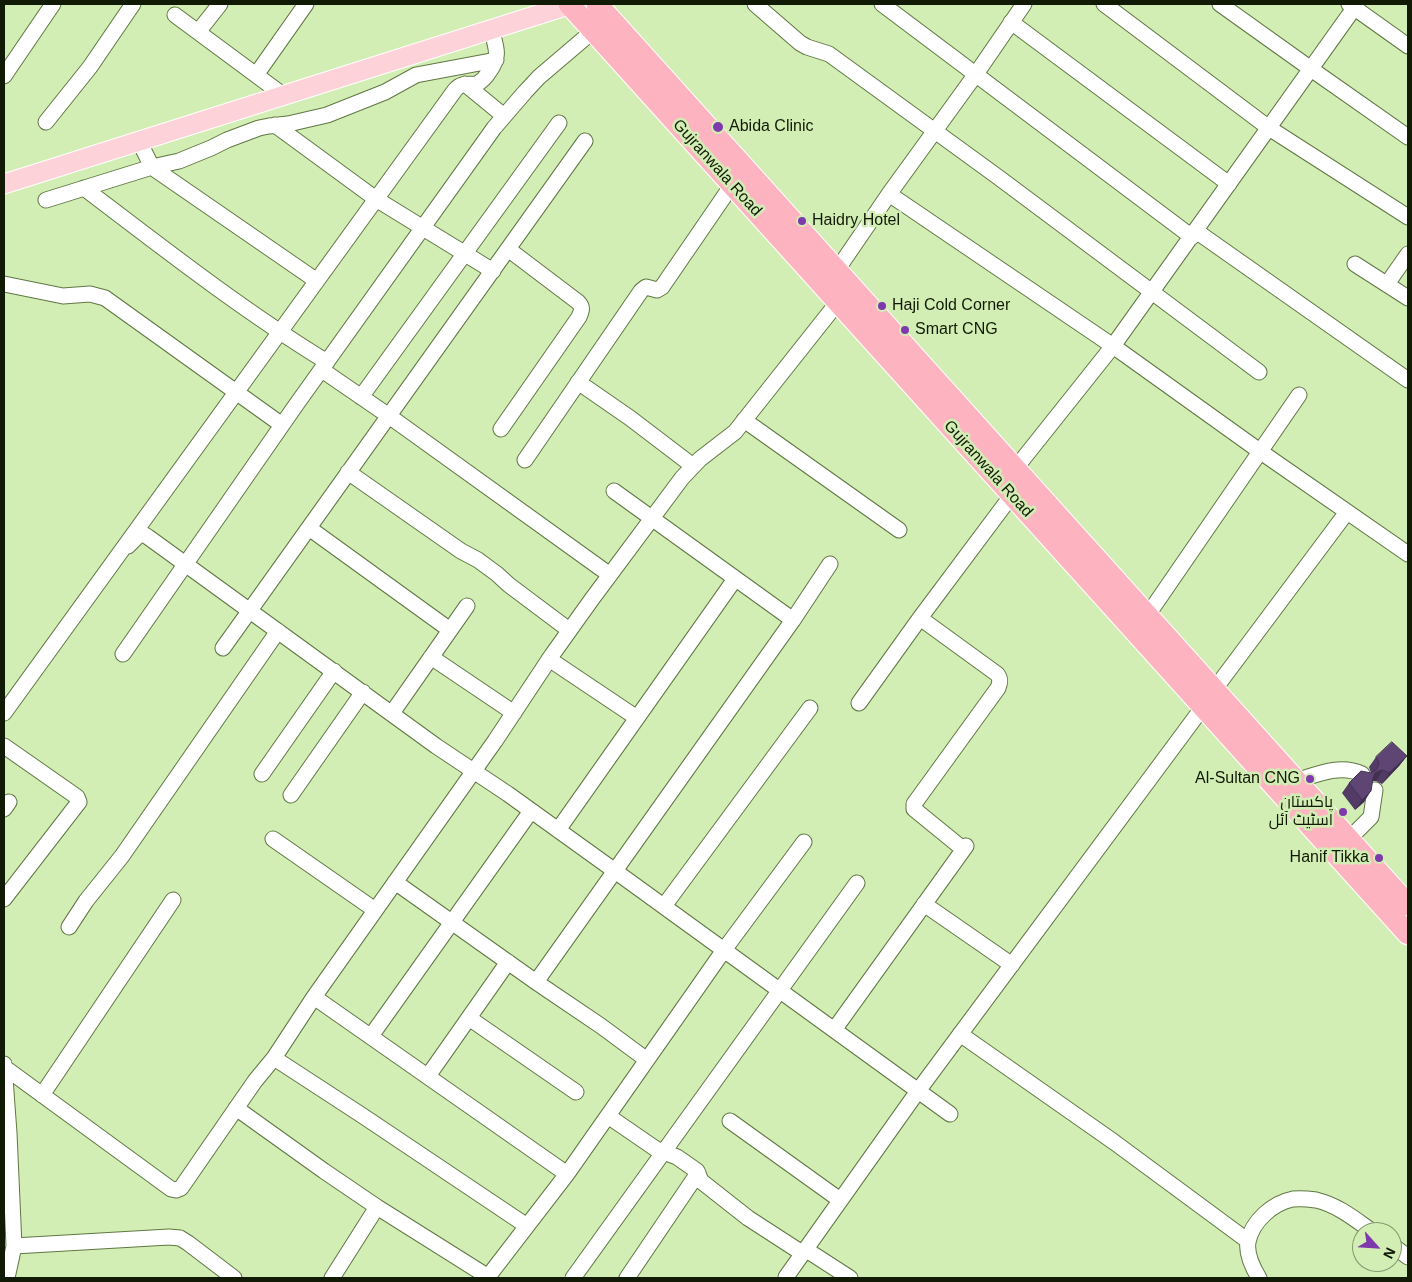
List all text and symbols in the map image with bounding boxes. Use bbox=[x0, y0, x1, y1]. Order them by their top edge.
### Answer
street label: Gujranwala Road bbox=[669, 116, 765, 220]
place label: Abida Clinic bbox=[729, 117, 813, 137]
marker: Abida Clinic bbox=[711, 120, 725, 134]
place label: Haidry Hotel bbox=[812, 211, 900, 231]
marker: Haidry Hotel bbox=[796, 215, 808, 227]
place label: Haji Cold Corner bbox=[892, 296, 1010, 316]
marker: Haji Cold Corner bbox=[876, 300, 888, 312]
place label: Smart CNG bbox=[915, 320, 998, 340]
marker: Smart CNG bbox=[899, 324, 911, 336]
street label: Gujranwala Road bbox=[940, 417, 1036, 521]
place label: Al-Sultan CNG bbox=[1195, 769, 1300, 789]
marker: Al-Sultan CNG bbox=[1304, 773, 1316, 785]
place label: پاکستان اسٹیٹ آئل bbox=[1269, 793, 1333, 831]
marker: پاکستان اسٹیٹ آئل bbox=[1337, 806, 1349, 818]
place label: Hanif Tikka bbox=[1290, 848, 1369, 868]
marker: Hanif Tikka bbox=[1373, 852, 1385, 864]
north arrow bbox=[1352, 1222, 1402, 1272]
text: N bbox=[1380, 1245, 1399, 1261]

